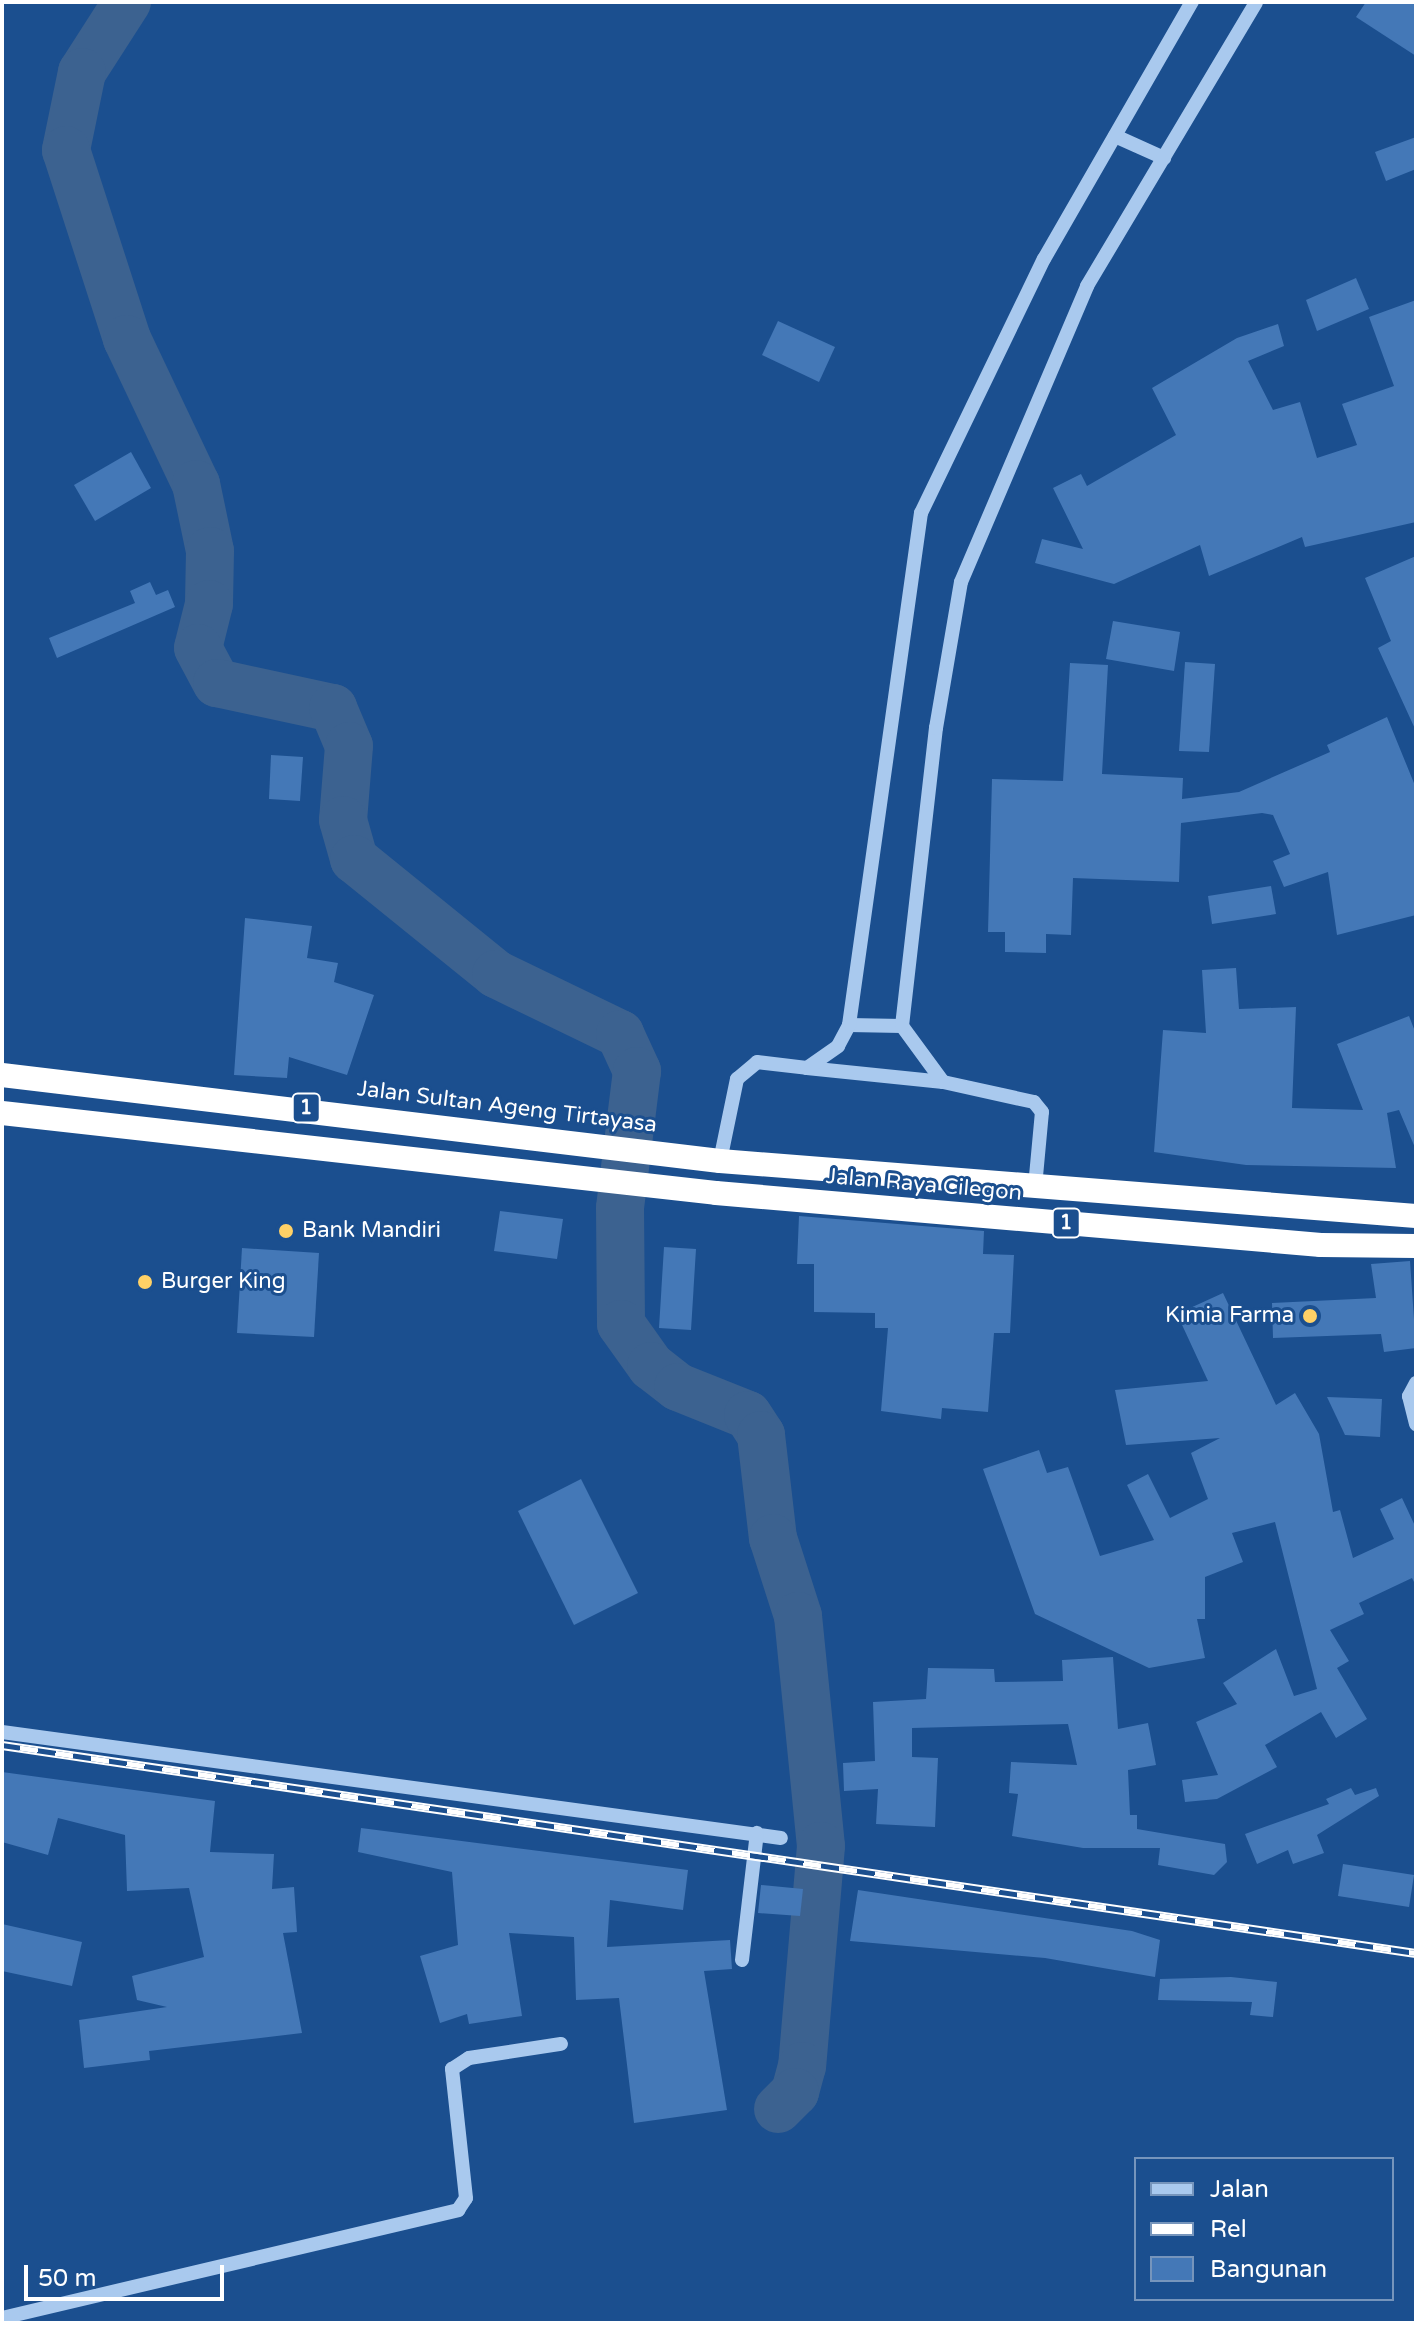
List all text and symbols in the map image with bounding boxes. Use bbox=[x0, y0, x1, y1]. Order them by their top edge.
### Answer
street label: Jalan Sultan Ageng Tirtayasa bbox=[356, 1076, 658, 1138]
road number: 1 bbox=[290, 1092, 322, 1124]
street label: Jalan Raya Cilegon bbox=[825, 1163, 1023, 1207]
road number: 1 bbox=[1050, 1207, 1082, 1239]
place label: Bank Mandiri bbox=[302, 1218, 441, 1244]
marker: Bank Mandiri bbox=[277, 1222, 295, 1240]
place label: Burger King bbox=[161, 1269, 286, 1295]
marker: Burger King bbox=[136, 1273, 154, 1291]
place label: Kimia Farma bbox=[1165, 1303, 1294, 1329]
marker: Kimia Farma bbox=[1301, 1307, 1319, 1325]
legend bbox=[1134, 2157, 1394, 2301]
text: Jalan bbox=[1210, 2175, 1269, 2204]
text: Rel bbox=[1210, 2215, 1247, 2244]
scale bar bbox=[28, 2249, 228, 2299]
text: Bangunan bbox=[1210, 2255, 1327, 2284]
text: 50 m bbox=[38, 2264, 96, 2293]

